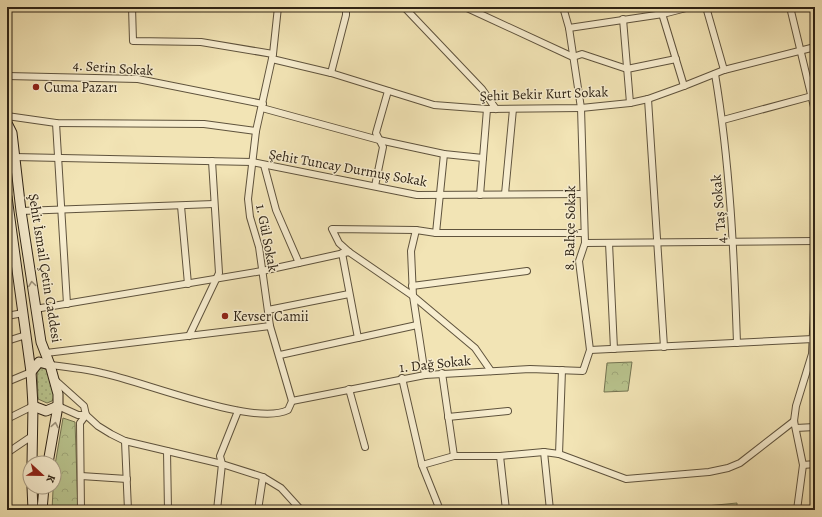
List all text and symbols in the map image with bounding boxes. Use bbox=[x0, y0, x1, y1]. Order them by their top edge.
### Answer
street label: 4. Serin Sokak bbox=[72, 56, 154, 80]
place label: Cuma Pazarı bbox=[44, 78, 118, 97]
marker: Cuma Pazarı bbox=[31, 82, 41, 92]
street label: Şehit Bekir Kurt Sokak bbox=[479, 82, 609, 106]
street label: Şehit Tuncay Durmuş Sokak bbox=[267, 145, 429, 191]
street label: 4. Taş Sokak bbox=[707, 174, 731, 244]
street label: 8. Bahçe Sokak bbox=[560, 185, 580, 271]
street label: Şehit İsmail Çetin Caddesi bbox=[24, 192, 66, 344]
street label: 1. Gül Sokak bbox=[251, 202, 283, 274]
one-way arrow bbox=[28, 281, 37, 288]
place label: Kevser Camii bbox=[233, 307, 309, 326]
marker: Kevser Camii bbox=[220, 311, 230, 321]
street label: 1. Dağ Sokak bbox=[398, 351, 472, 377]
one-way arrow bbox=[50, 421, 59, 428]
north arrow bbox=[22, 455, 62, 495]
text: K bbox=[42, 472, 59, 485]

